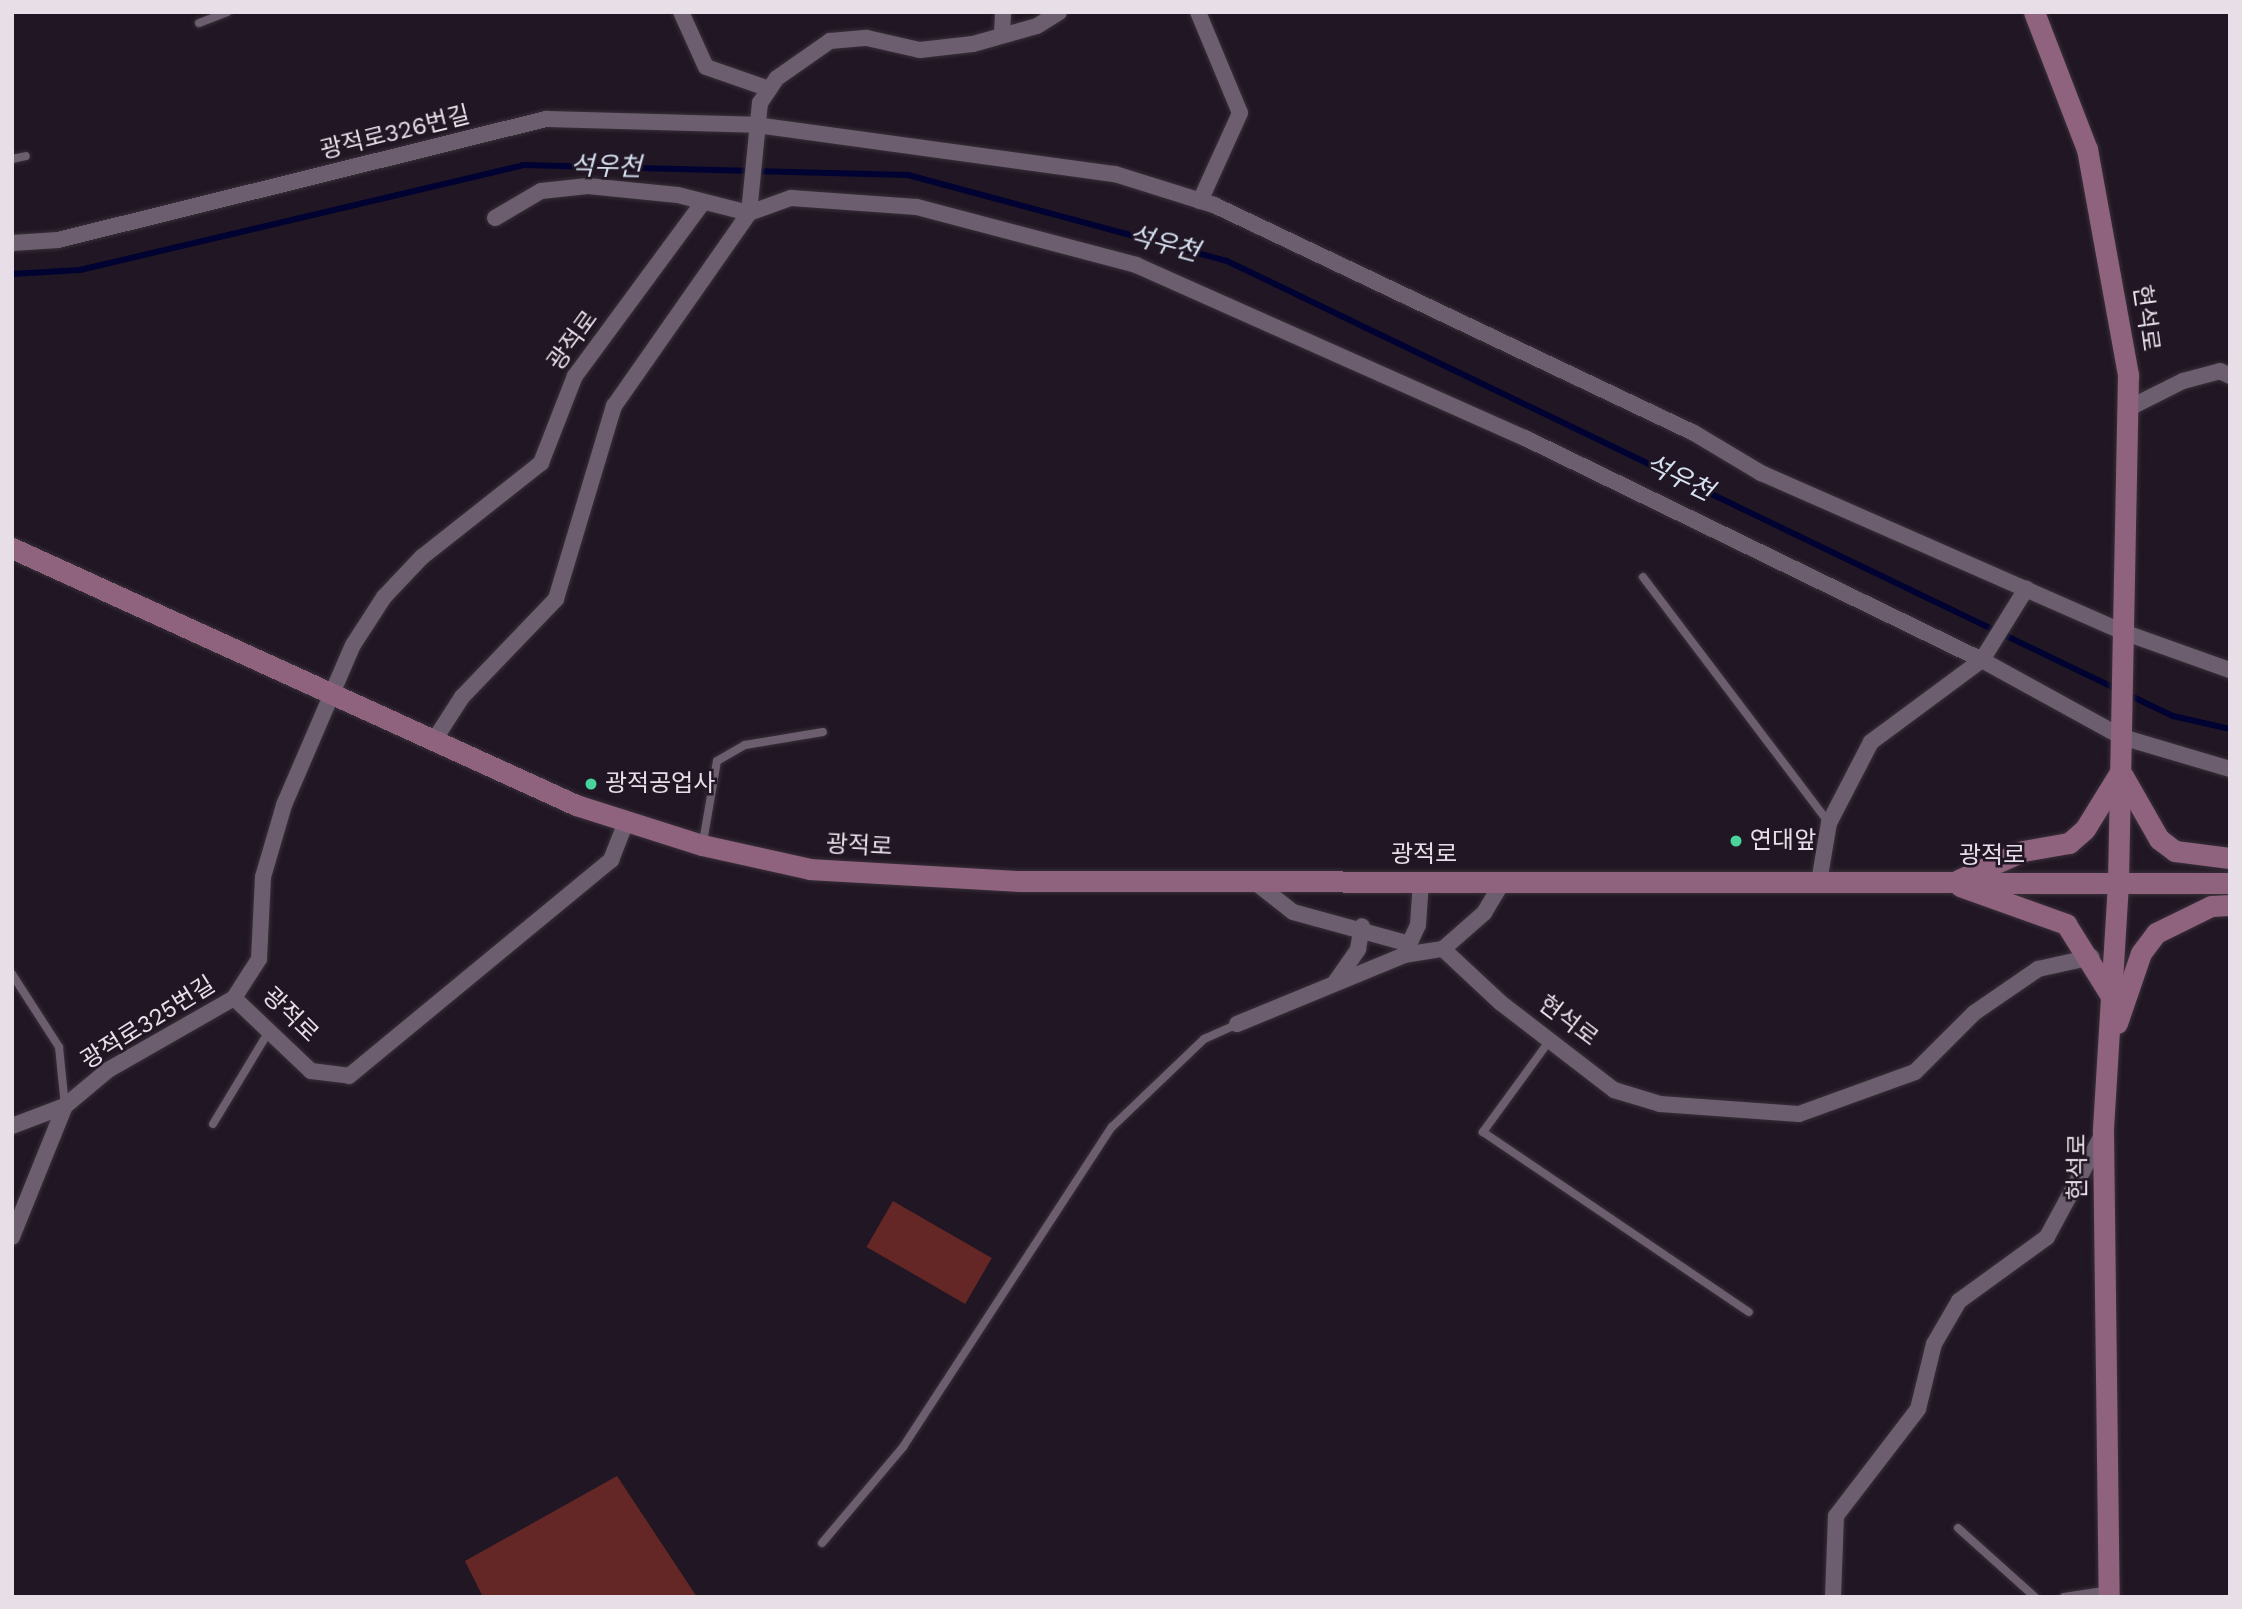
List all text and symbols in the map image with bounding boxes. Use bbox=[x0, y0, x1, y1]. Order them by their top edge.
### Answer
street label: 광적로326번길 bbox=[317, 101, 473, 165]
water label: 석우천 bbox=[570, 151, 642, 183]
water label: 석우천 bbox=[1125, 220, 1203, 268]
street label: 현석로 bbox=[2127, 283, 2165, 353]
street label: 광적로 bbox=[542, 306, 604, 376]
water label: 석우천 bbox=[1640, 448, 1718, 508]
place label: 광적공업사 bbox=[605, 770, 715, 798]
marker: 광적공업사 bbox=[583, 776, 599, 792]
place label: 연대앞 bbox=[1750, 827, 1816, 855]
street label: 광적로 bbox=[825, 830, 893, 862]
marker: 연대앞 bbox=[1728, 833, 1744, 849]
street label: 광적로 bbox=[1391, 841, 1457, 869]
street label: 광적로 bbox=[1959, 842, 2025, 870]
street label: 광적로325번길 bbox=[76, 970, 220, 1076]
street label: 광적로 bbox=[256, 982, 324, 1048]
street label: 현석로 bbox=[1533, 990, 1603, 1052]
street label: 현석로 bbox=[2064, 1134, 2092, 1200]

